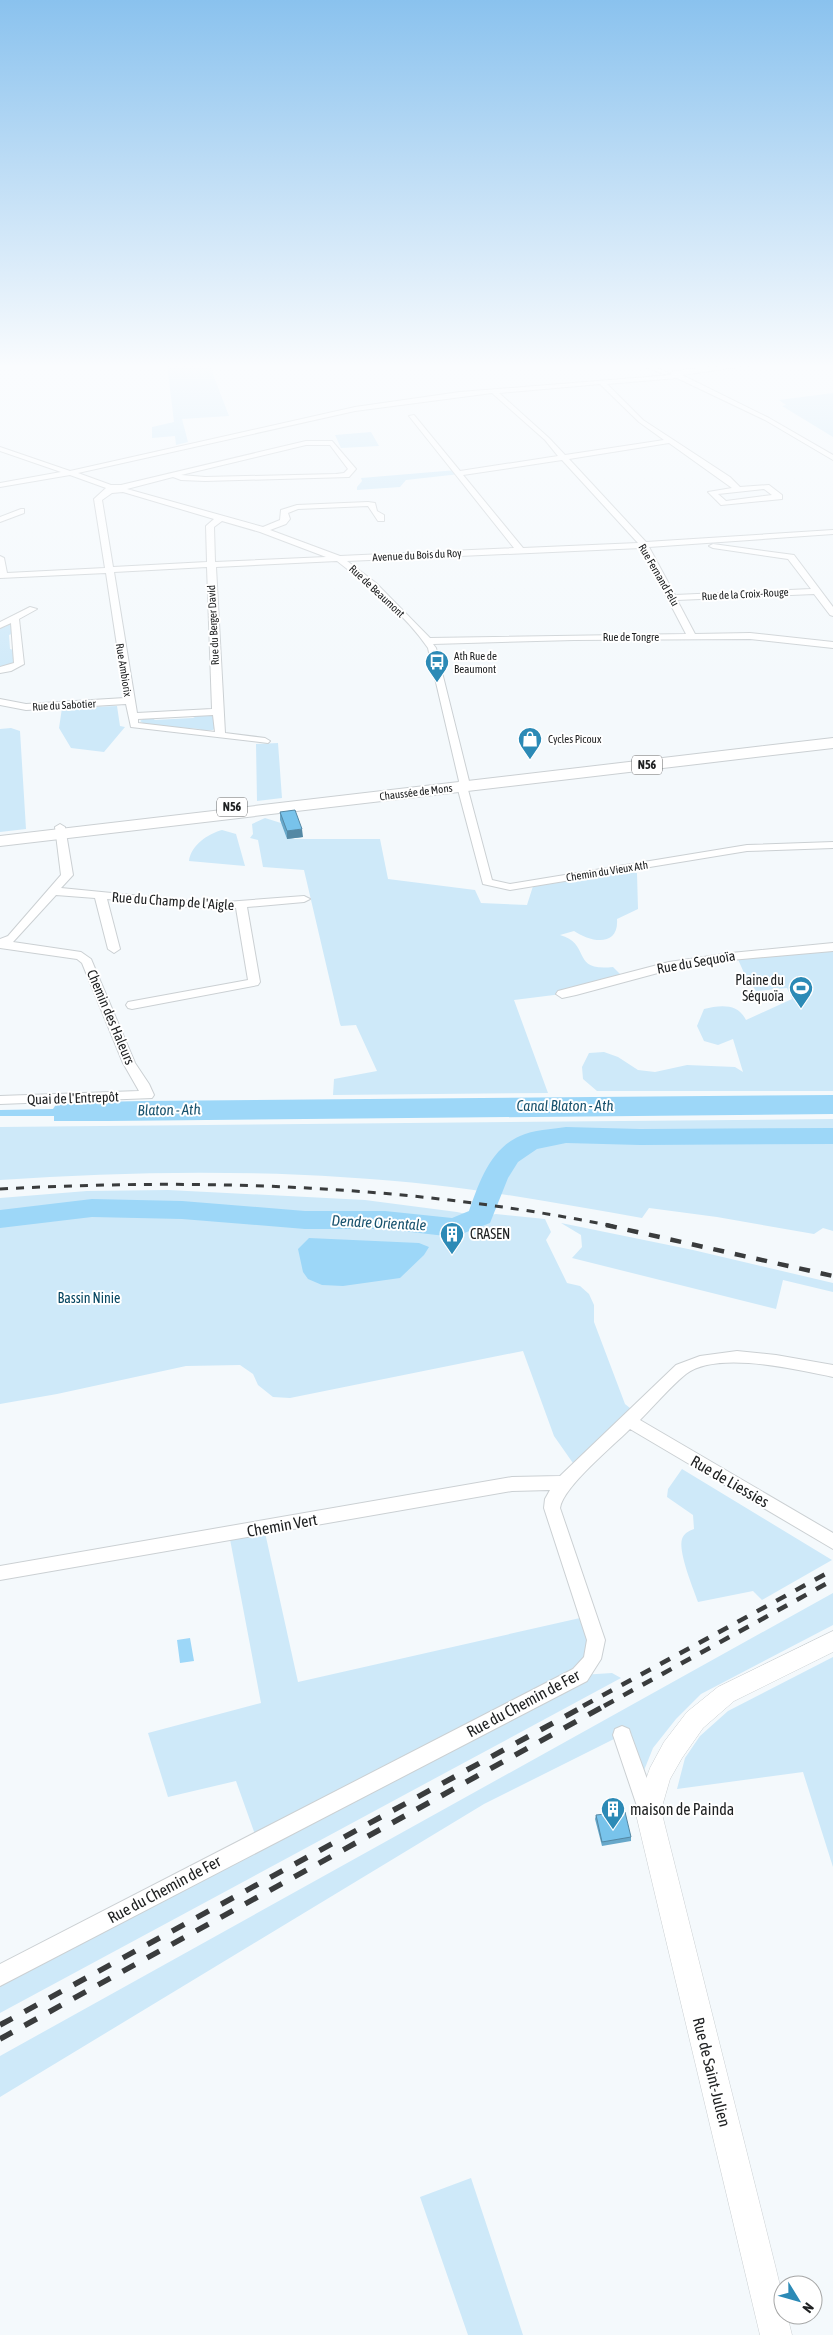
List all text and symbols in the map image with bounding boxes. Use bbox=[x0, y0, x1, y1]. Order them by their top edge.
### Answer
street label: Rue Fernand Felu bbox=[636, 542, 682, 608]
street label: Avenue du Bois du Roy bbox=[372, 547, 462, 563]
street label: Rue de Beaumont bbox=[347, 562, 407, 620]
street label: Rue du Berger David bbox=[205, 585, 221, 665]
street label: Rue de la Croix-Rouge bbox=[701, 586, 789, 602]
street label: Rue de Tongre bbox=[603, 631, 659, 643]
street label: Rue Ambiorix bbox=[114, 643, 134, 698]
bus stop icon: Ath Rue de Beaumont bbox=[424, 649, 450, 683]
place label: Ath Rue de Beaumont bbox=[454, 650, 497, 675]
street label: Rue du Sabotier bbox=[32, 697, 97, 713]
shop icon: Cycles Picoux bbox=[517, 726, 543, 760]
place label: Cycles Picoux bbox=[548, 733, 602, 745]
road number: N56 bbox=[632, 756, 662, 774]
street label: Chaussée de Mons bbox=[379, 782, 453, 802]
road number: N56 bbox=[217, 798, 247, 816]
street label: Chemin du Vieux Ath bbox=[565, 859, 649, 883]
street label: Rue du Champ de l'Aigle bbox=[111, 889, 235, 913]
street label: Rue du Sequoïa bbox=[656, 947, 736, 977]
street label: Chemin des Haleurs bbox=[84, 967, 138, 1067]
place label: Plaine du Séquoïa bbox=[735, 972, 784, 1004]
sports icon: Plaine du Séquoïa bbox=[788, 975, 814, 1009]
street label: Quai de l'Entrepôt bbox=[27, 1088, 119, 1108]
water label: Canal Blaton - Ath bbox=[516, 1097, 614, 1114]
water label: Blaton - Ath bbox=[137, 1100, 201, 1119]
water label: Dendre Orientale bbox=[331, 1212, 427, 1233]
building icon: CRASEN bbox=[439, 1221, 465, 1255]
place label: CRASEN bbox=[470, 1226, 510, 1242]
park label: Bassin Ninie bbox=[58, 1290, 120, 1306]
street label: Rue de Liessies bbox=[688, 1451, 773, 1511]
street label: Chemin Vert bbox=[245, 1510, 319, 1540]
street label: Rue du Chemin de Fer bbox=[463, 1666, 583, 1740]
building icon: maison de Painda bbox=[600, 1796, 626, 1830]
place label: maison de Painda bbox=[630, 1800, 734, 1818]
street label: Rue du Chemin de Fer bbox=[104, 1852, 224, 1926]
street label: Rue de Saint-Julien bbox=[690, 2015, 734, 2129]
north arrow bbox=[773, 2275, 823, 2325]
text: N bbox=[800, 2300, 817, 2316]

